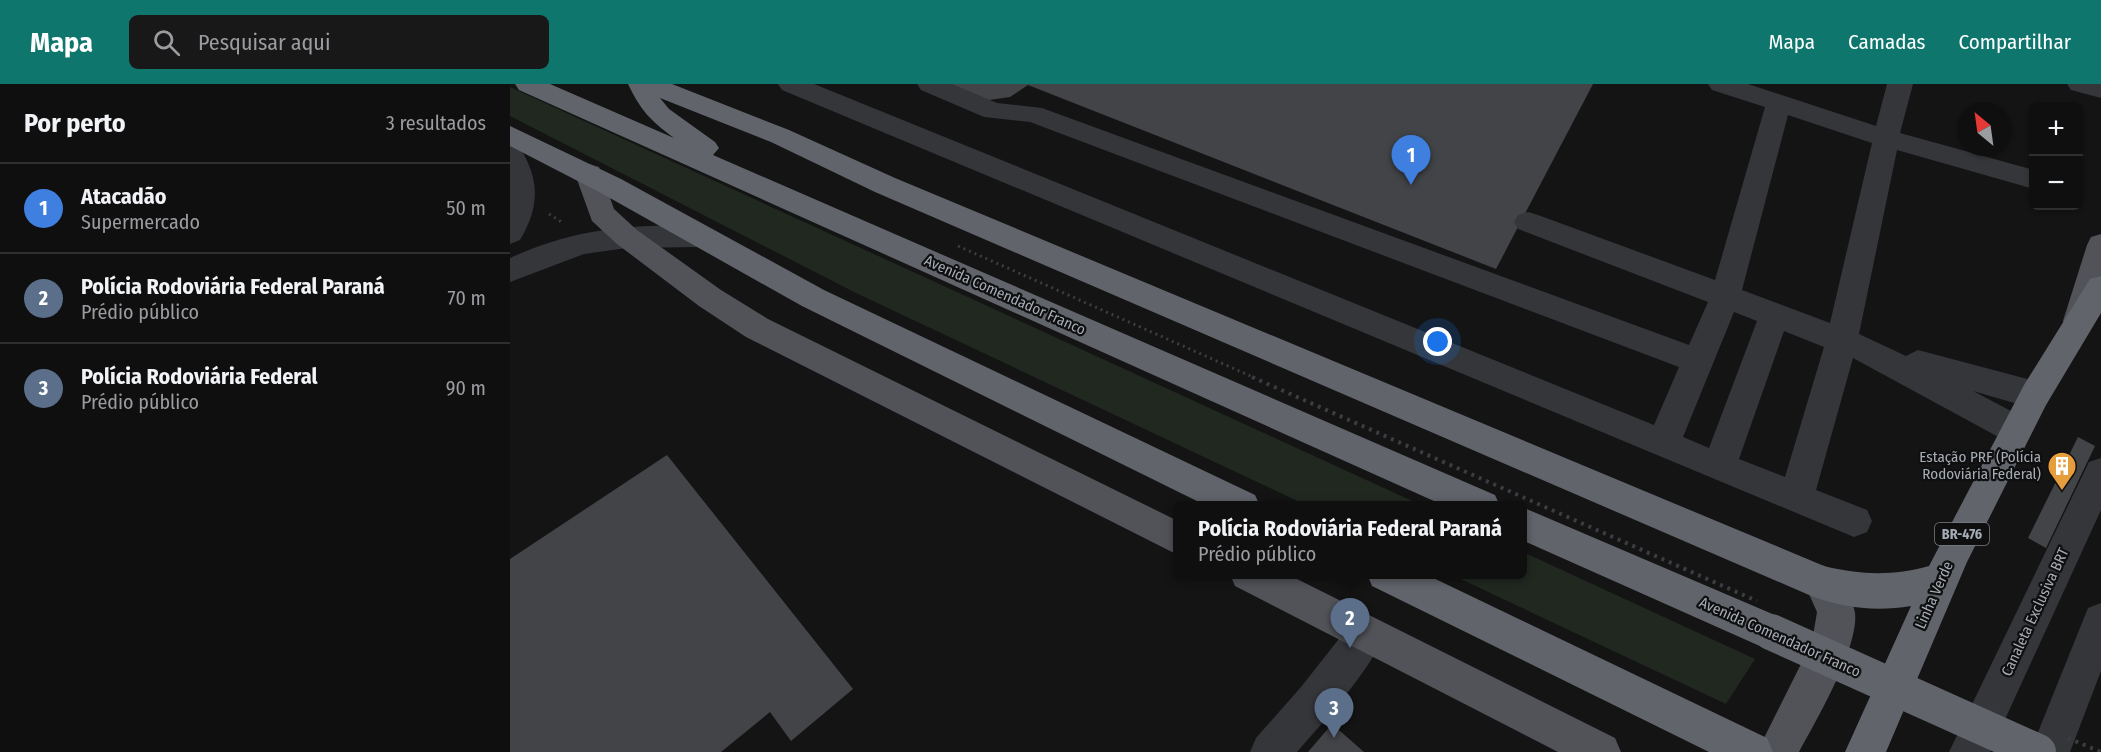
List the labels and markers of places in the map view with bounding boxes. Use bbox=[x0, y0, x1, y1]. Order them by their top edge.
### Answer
pin: 1 bbox=[1392, 135, 1430, 185]
place label: Estação PRF (Polícia Rodoviária Federal) bbox=[1919, 448, 2041, 483]
building icon: Estação PRF (Polícia Rodoviária Federal) bbox=[2046, 450, 2078, 492]
pin: 2 bbox=[1330, 598, 1370, 648]
pin: 3 bbox=[1314, 688, 1354, 738]

